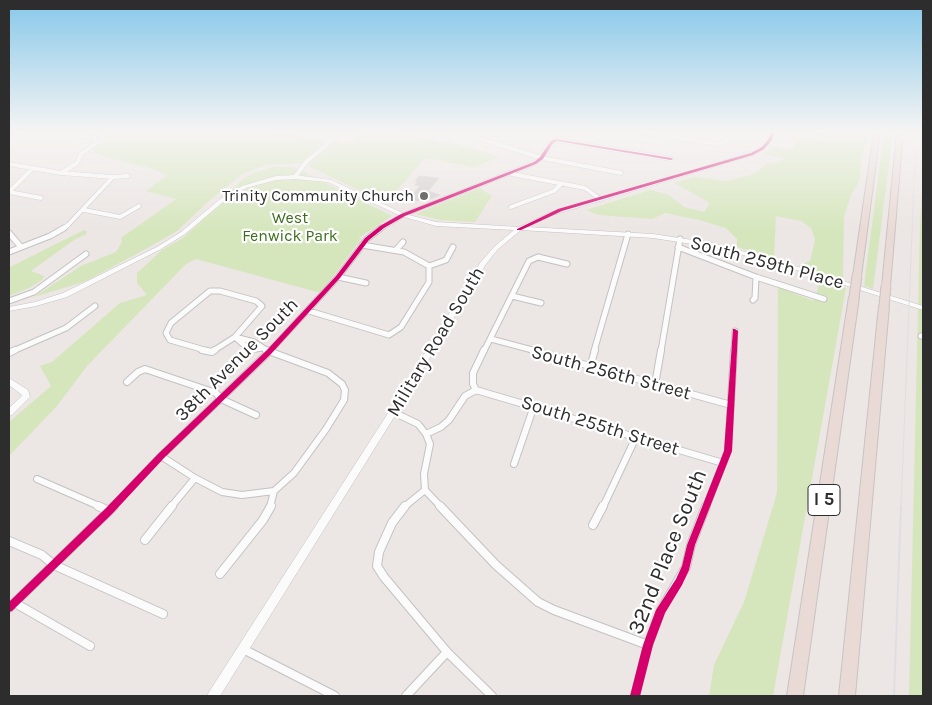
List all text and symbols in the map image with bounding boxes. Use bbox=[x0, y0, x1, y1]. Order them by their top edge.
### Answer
place label: Trinity Community Church bbox=[222, 186, 414, 206]
marker: Trinity Community Church bbox=[418, 190, 430, 202]
park label: West Fenwick Park bbox=[242, 208, 338, 246]
street label: South 259th Place bbox=[688, 232, 846, 294]
street label: Military Road South bbox=[382, 263, 490, 421]
street label: 38th Avenue South bbox=[171, 294, 303, 426]
street label: South 256th Street bbox=[529, 341, 693, 405]
street label: South 255th Street bbox=[518, 391, 682, 461]
street label: 32nd Place South bbox=[623, 466, 713, 638]
road number: I 5 bbox=[808, 484, 840, 516]

